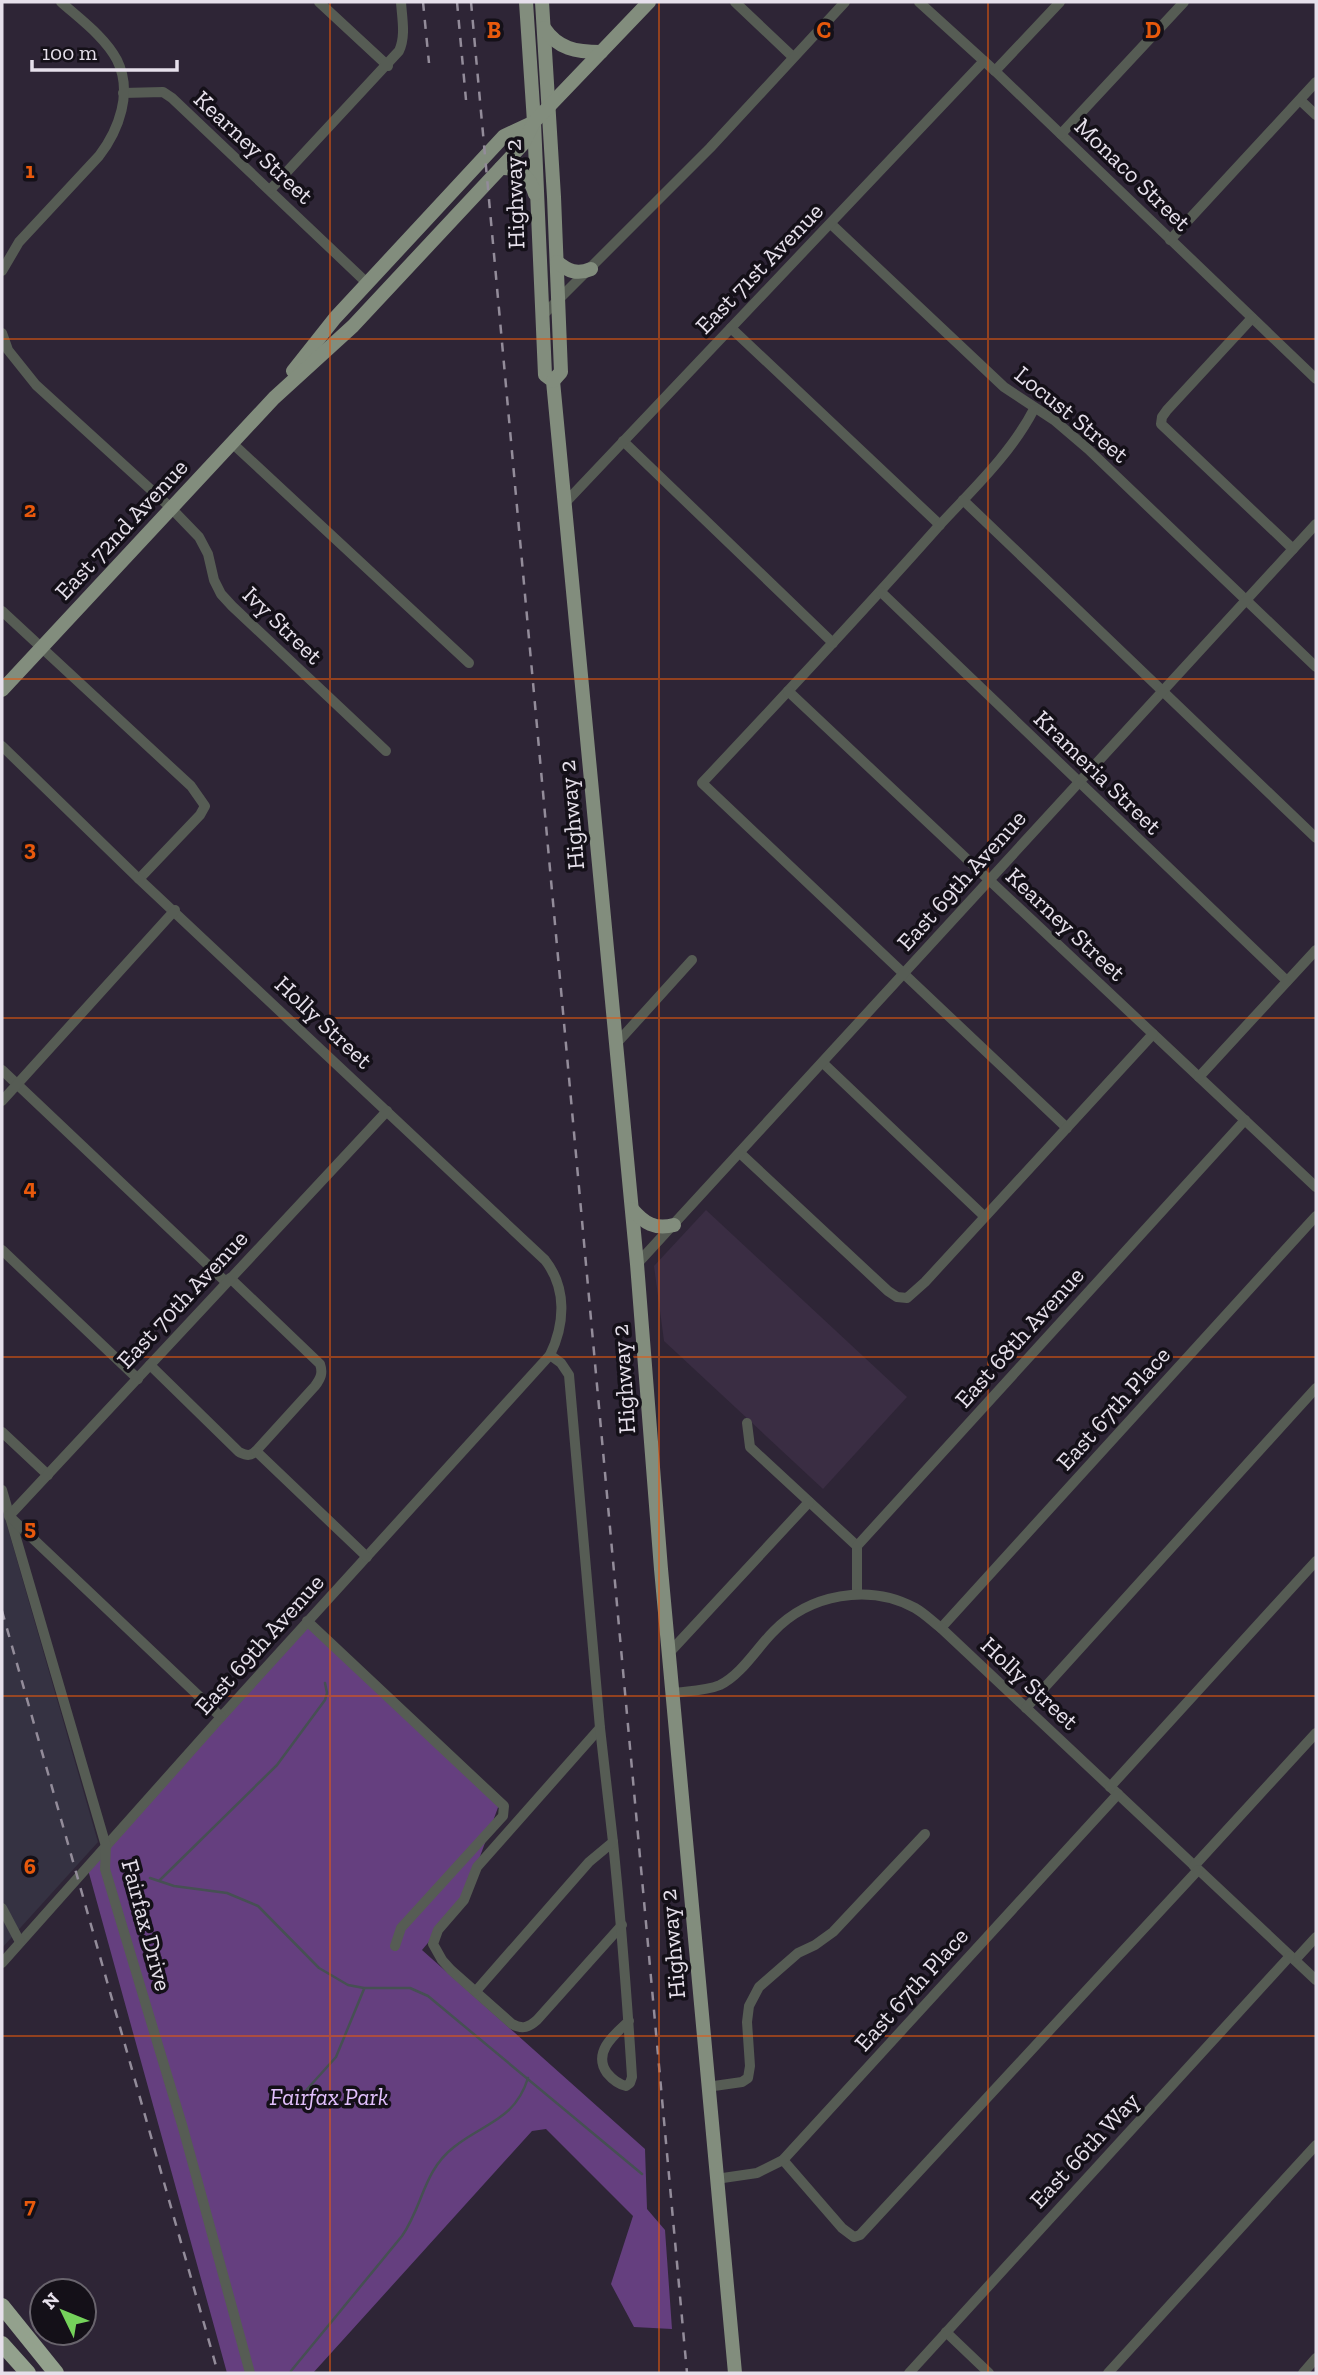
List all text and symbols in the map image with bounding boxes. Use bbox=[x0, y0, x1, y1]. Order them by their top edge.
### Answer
text: B bbox=[487, 16, 501, 44]
text: C bbox=[817, 16, 831, 44]
text: D bbox=[1145, 16, 1161, 44]
scale bar bbox=[32, 28, 177, 72]
text: 100 m bbox=[42, 40, 97, 65]
street label: Kearney Street bbox=[188, 84, 320, 210]
street label: Monaco Street bbox=[1069, 111, 1197, 237]
street label: Highway 2 bbox=[498, 139, 530, 249]
text: 1 bbox=[25, 156, 35, 184]
street label: East 71st Avenue bbox=[689, 196, 829, 340]
street label: Locust Street bbox=[1009, 359, 1135, 469]
street label: East 72nd Avenue bbox=[48, 453, 194, 605]
text: 2 bbox=[24, 495, 36, 523]
street label: Ivy Street bbox=[237, 580, 329, 670]
street label: Krameria Street bbox=[1028, 704, 1168, 840]
street label: Highway 2 bbox=[552, 759, 590, 871]
street label: East 69th Avenue bbox=[890, 804, 1032, 956]
text: 3 bbox=[24, 834, 36, 862]
street label: Kearney Street bbox=[1000, 861, 1132, 987]
street label: Holly Street bbox=[269, 970, 379, 1075]
text: 4 bbox=[23, 1173, 37, 1201]
street label: East 70th Avenue bbox=[111, 1224, 253, 1374]
street label: East 68th Avenue bbox=[948, 1261, 1090, 1413]
street label: Highway 2 bbox=[605, 1323, 641, 1435]
street label: East 67th Place bbox=[1050, 1340, 1176, 1476]
text: 5 bbox=[24, 1513, 36, 1541]
street label: East 69th Avenue bbox=[188, 1568, 330, 1720]
street label: Holly Street bbox=[975, 1631, 1085, 1736]
text: 6 bbox=[24, 1852, 36, 1880]
street label: Fairfax Drive bbox=[116, 1856, 178, 1994]
street label: Highway 2 bbox=[653, 1888, 691, 2000]
street label: East 67th Place bbox=[848, 1921, 974, 2057]
park label: Fairfax Park bbox=[270, 2082, 389, 2111]
street label: East 66th Way bbox=[1023, 2086, 1145, 2214]
text: 7 bbox=[24, 2191, 36, 2219]
north arrow bbox=[28, 2277, 98, 2347]
text: N bbox=[38, 2288, 64, 2314]

